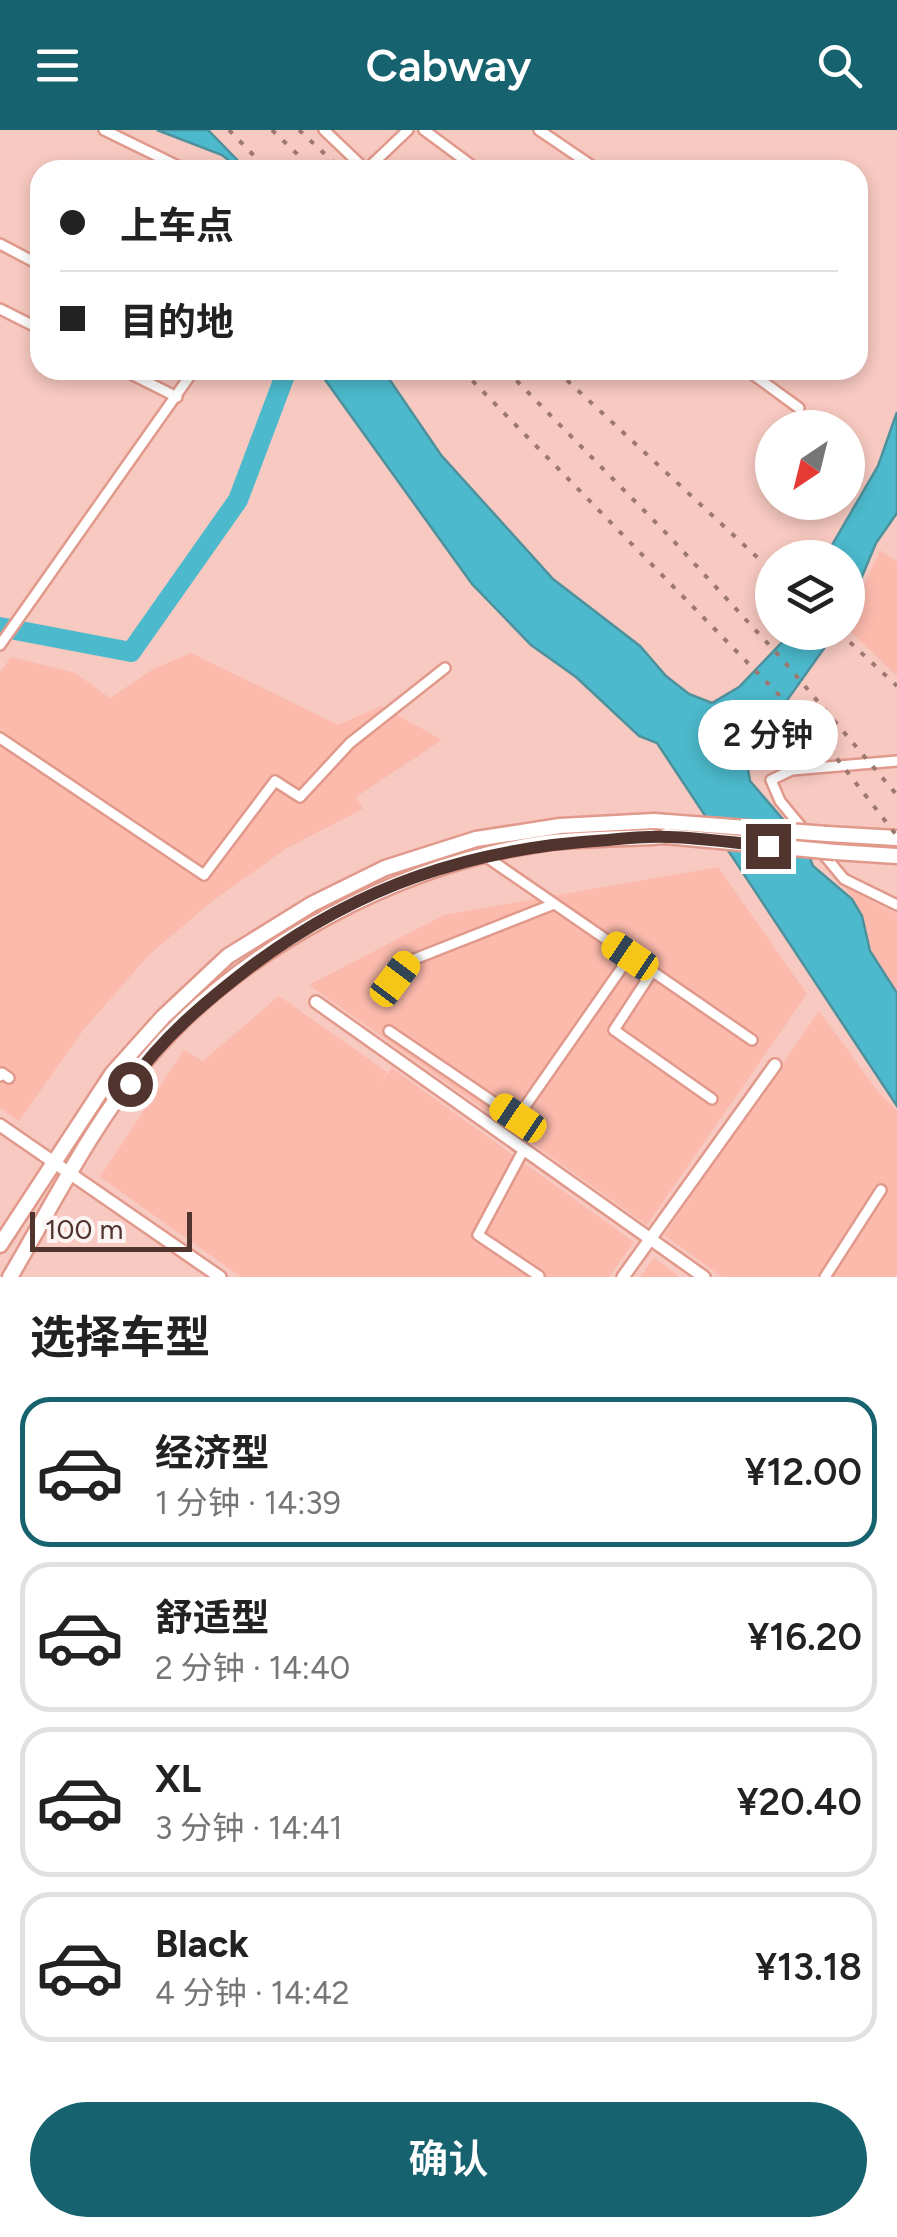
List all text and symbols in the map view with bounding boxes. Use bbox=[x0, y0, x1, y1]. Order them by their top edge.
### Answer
icon: menu bbox=[30, 38, 85, 93]
text: Cabway bbox=[365, 38, 532, 92]
icon: search bbox=[812, 38, 867, 93]
text: 上车点 bbox=[120, 203, 234, 249]
text: 目的地 bbox=[120, 299, 234, 345]
north arrow bbox=[755, 410, 865, 520]
map controls bbox=[755, 410, 865, 650]
button: layers bbox=[755, 540, 865, 650]
callout: 2 分钟 bbox=[698, 701, 838, 771]
text: 2 分钟 bbox=[723, 716, 813, 754]
route end bbox=[746, 824, 791, 869]
car bbox=[597, 927, 663, 985]
car bbox=[365, 946, 425, 1012]
route start bbox=[108, 1062, 153, 1107]
car bbox=[485, 1089, 551, 1147]
scale bar bbox=[30, 1207, 192, 1252]
text: 100 m bbox=[45, 1212, 123, 1246]
text: 选择车型 bbox=[30, 1310, 210, 1364]
icon: car bbox=[35, 1427, 125, 1517]
text: 经济型 bbox=[155, 1430, 269, 1476]
text: ¥12.00 bbox=[745, 1449, 862, 1495]
text: 1 分钟 · 14:39 bbox=[155, 1484, 341, 1522]
icon: car bbox=[35, 1592, 125, 1682]
text: 舒适型 bbox=[155, 1595, 269, 1641]
text: ¥16.20 bbox=[747, 1614, 862, 1660]
text: 2 分钟 · 14:40 bbox=[155, 1649, 350, 1687]
text: XL bbox=[155, 1756, 201, 1802]
icon: car bbox=[35, 1757, 125, 1847]
text: ¥20.40 bbox=[737, 1779, 862, 1825]
text: 3 分钟 · 14:41 bbox=[155, 1809, 343, 1847]
text: Black bbox=[155, 1921, 249, 1967]
icon: car bbox=[35, 1922, 125, 2012]
text: ¥13.18 bbox=[755, 1944, 862, 1990]
text: 4 分钟 · 14:42 bbox=[155, 1974, 350, 2012]
button: 确认 bbox=[30, 2102, 867, 2217]

